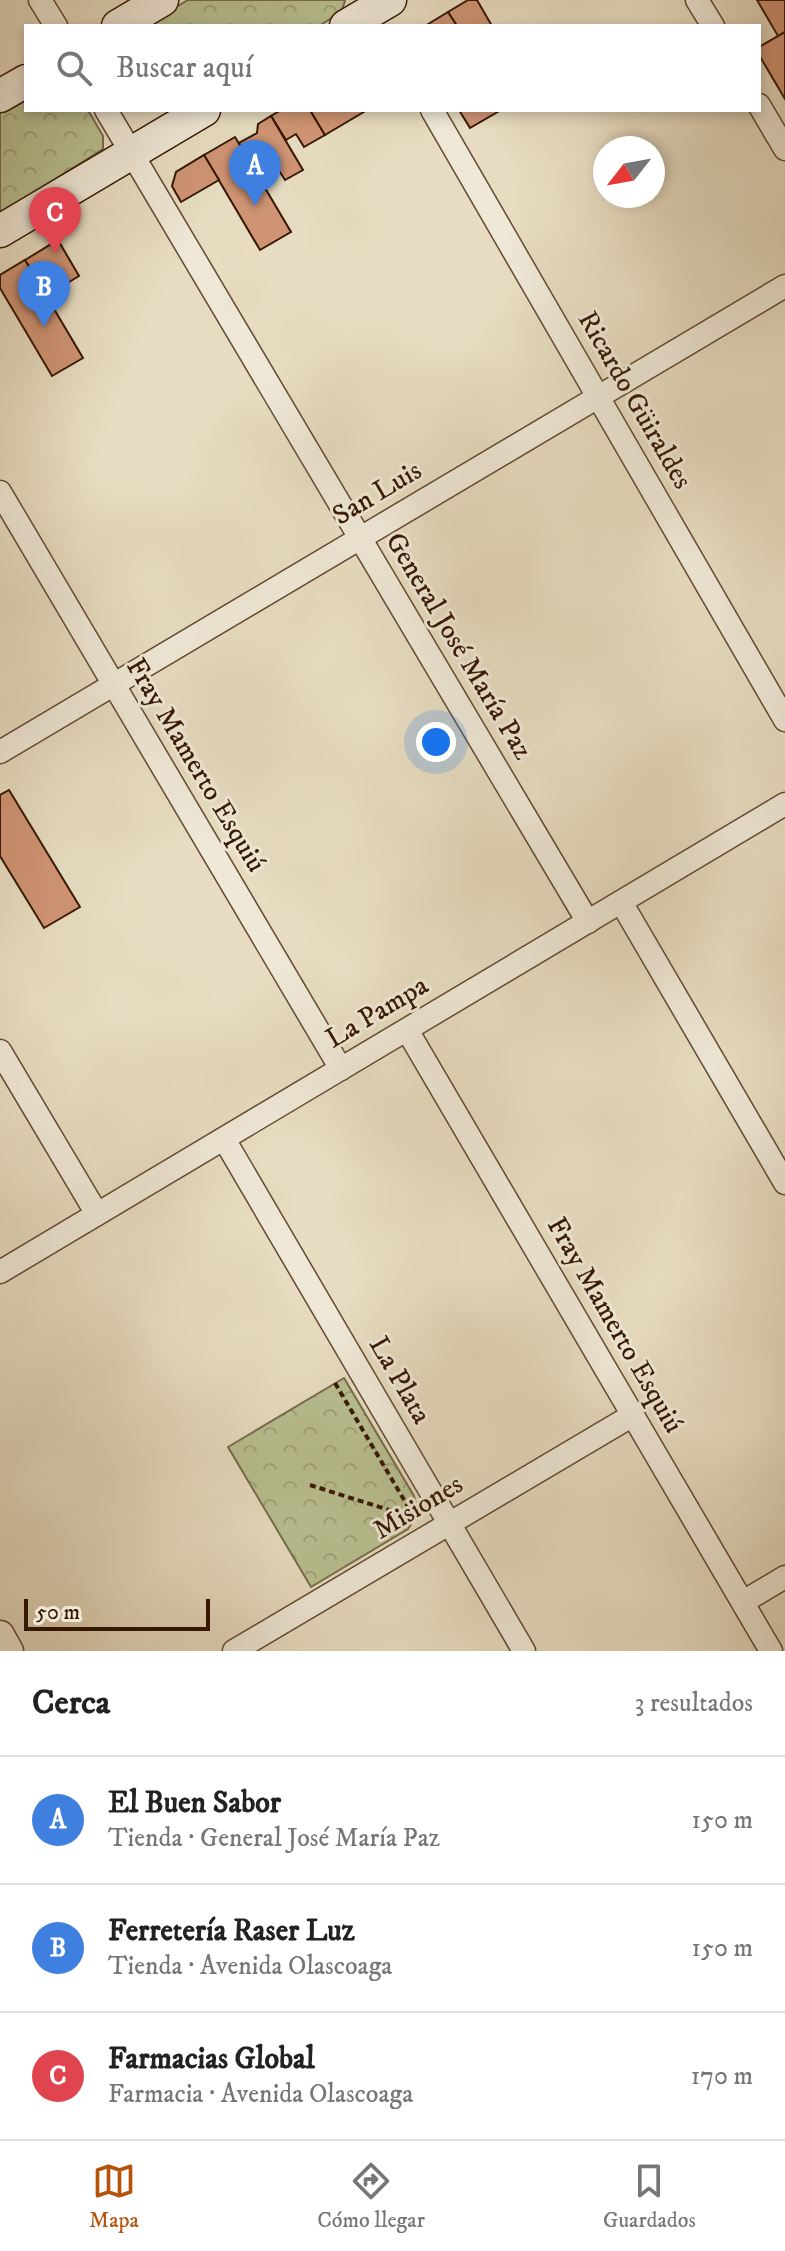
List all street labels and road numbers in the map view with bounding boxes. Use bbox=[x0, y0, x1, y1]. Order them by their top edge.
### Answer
street label: Ricardo Güiraldes bbox=[570, 305, 700, 495]
street label: San Luis bbox=[326, 453, 428, 533]
street label: General José María Paz bbox=[377, 526, 541, 766]
street label: Fray Mamerto Esquiú bbox=[118, 652, 274, 878]
street label: La Pampa bbox=[319, 968, 435, 1056]
street label: Fray Mamerto Esquiú bbox=[539, 1211, 691, 1439]
street label: La Plata bbox=[361, 1330, 439, 1430]
street label: Misiones bbox=[367, 1467, 469, 1547]

